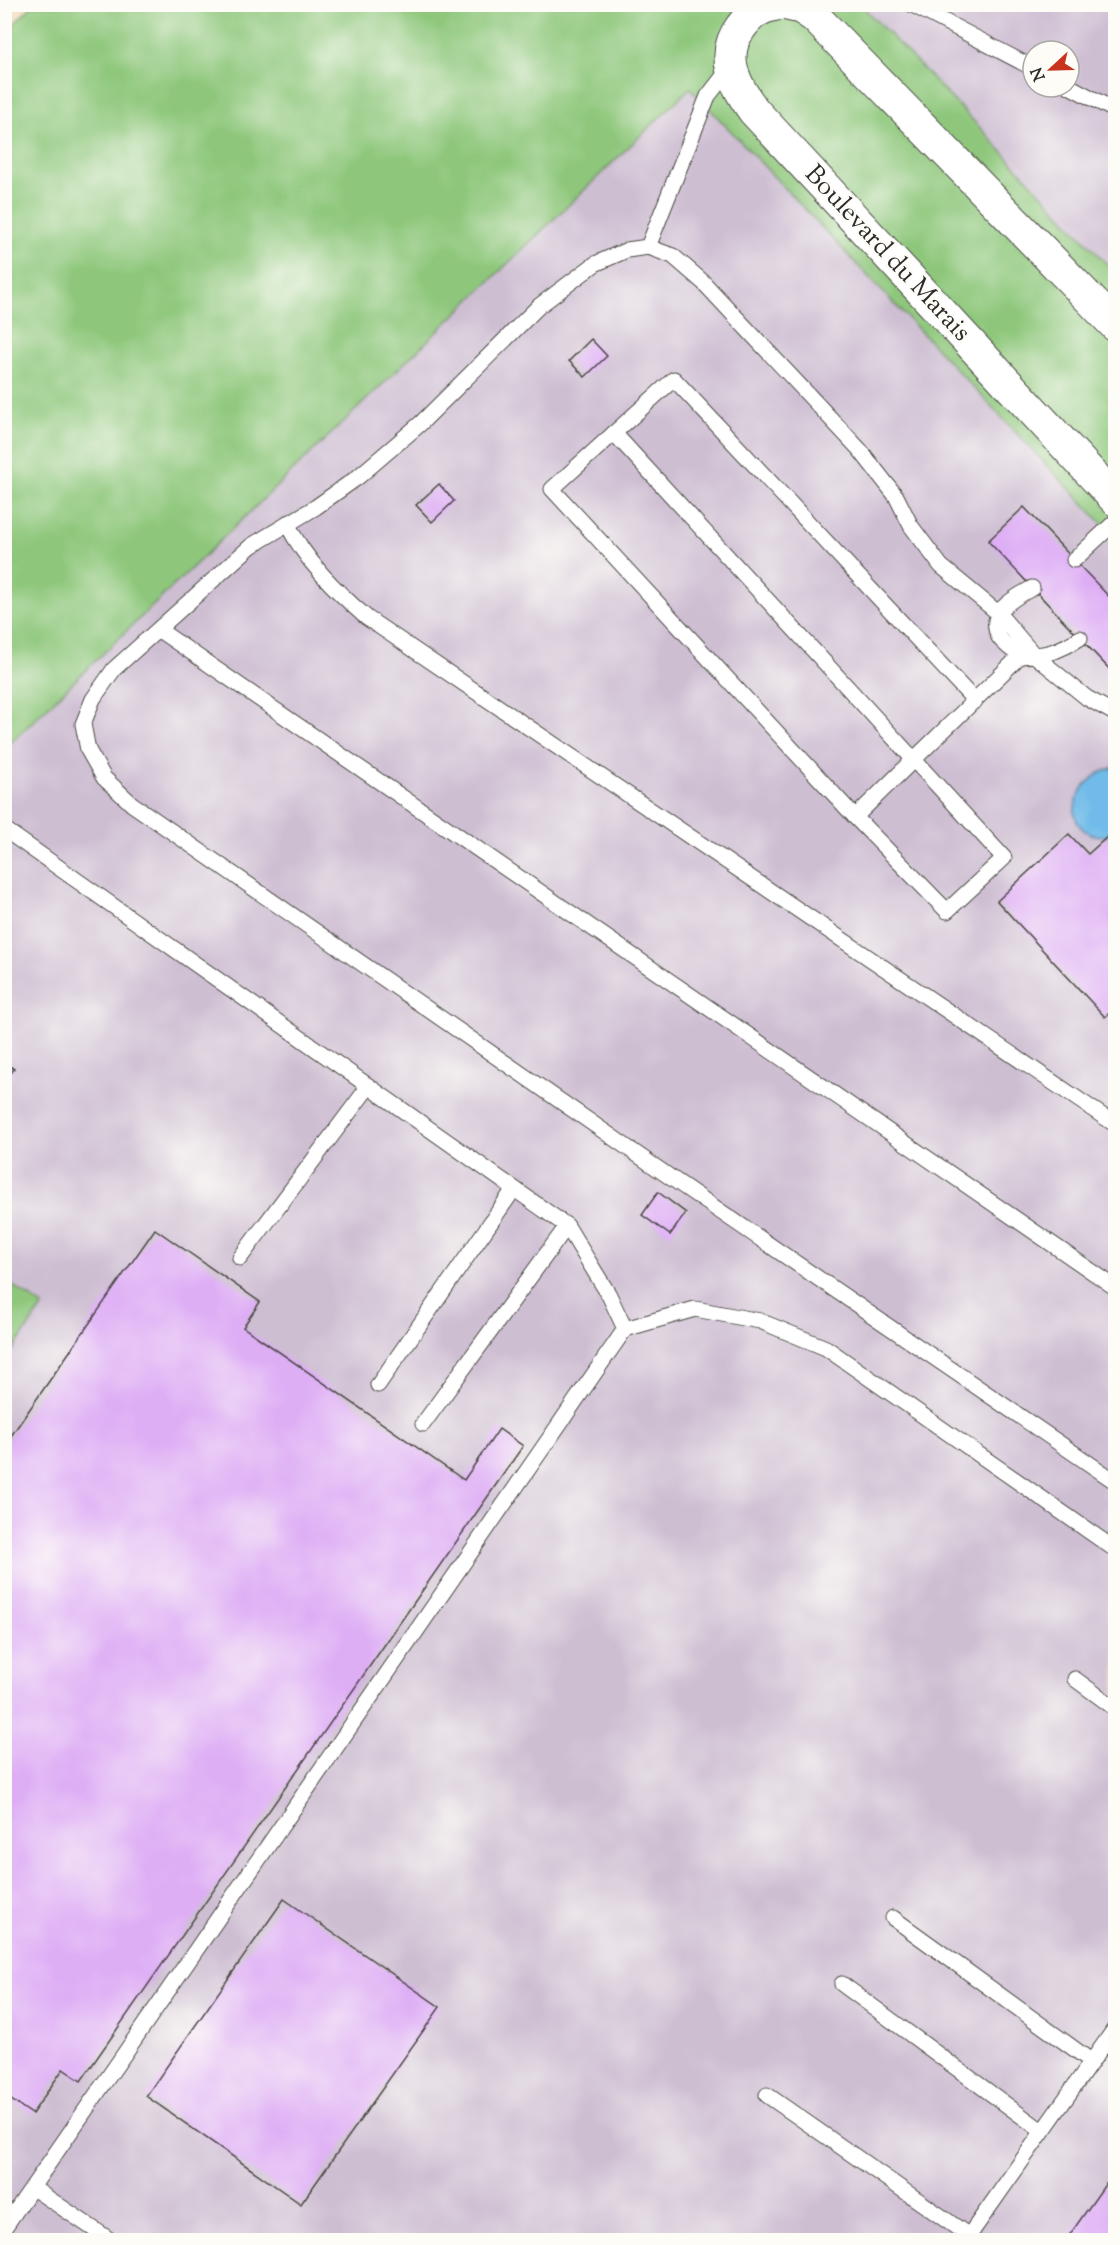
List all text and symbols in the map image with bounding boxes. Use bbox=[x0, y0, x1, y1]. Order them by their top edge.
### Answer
north arrow bbox=[1021, 39, 1081, 99]
text: N bbox=[1026, 63, 1052, 84]
street label: Boulevard du Marais bbox=[795, 158, 979, 350]

